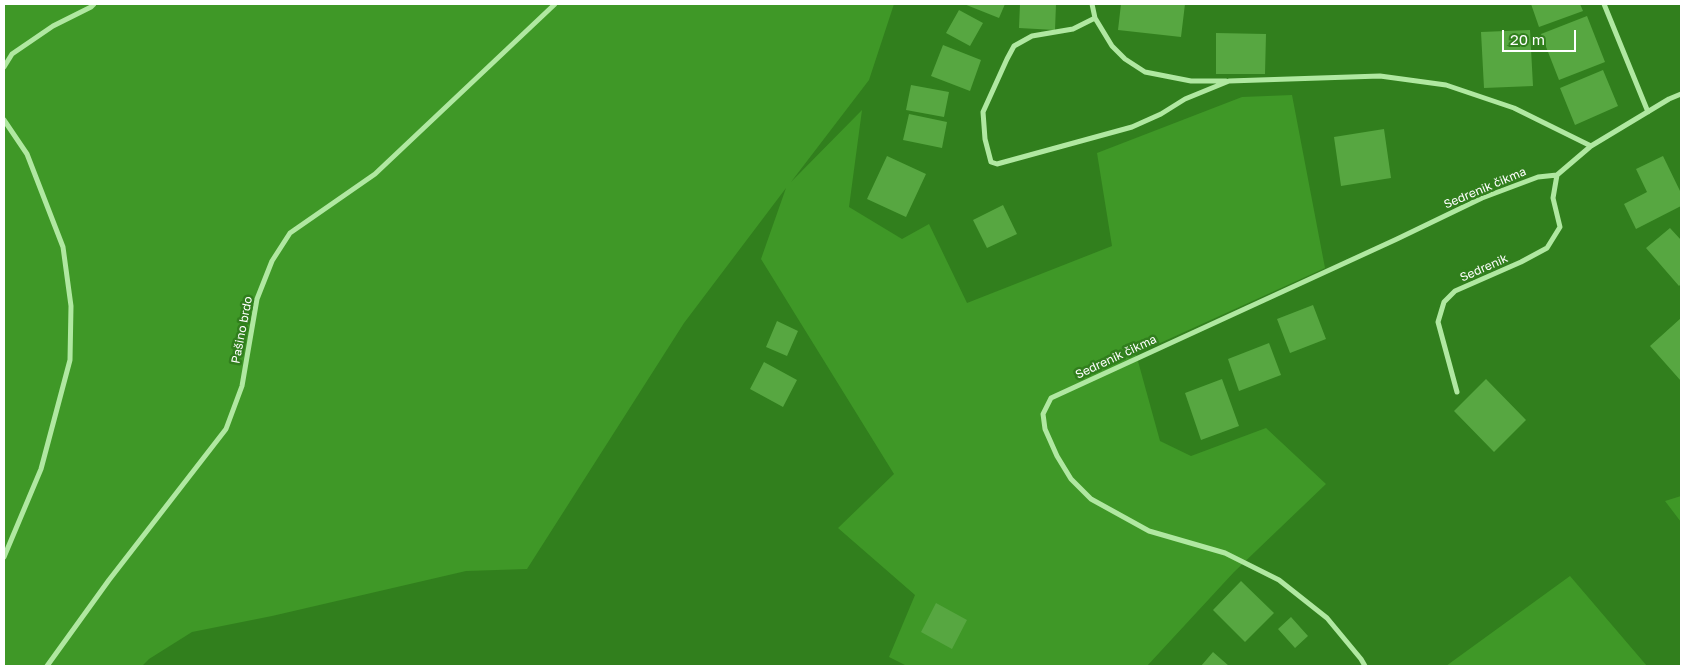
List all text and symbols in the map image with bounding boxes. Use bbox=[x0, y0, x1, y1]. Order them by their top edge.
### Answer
scale bar bbox=[1505, 20, 1579, 52]
text: 20 m bbox=[1510, 30, 1545, 48]
street label: Sedrenik čikma bbox=[1442, 164, 1528, 212]
street label: Sedrenik bbox=[1458, 251, 1510, 285]
street label: Pašino brdo bbox=[228, 295, 256, 365]
street label: Sedrenik čikma bbox=[1073, 332, 1159, 382]

